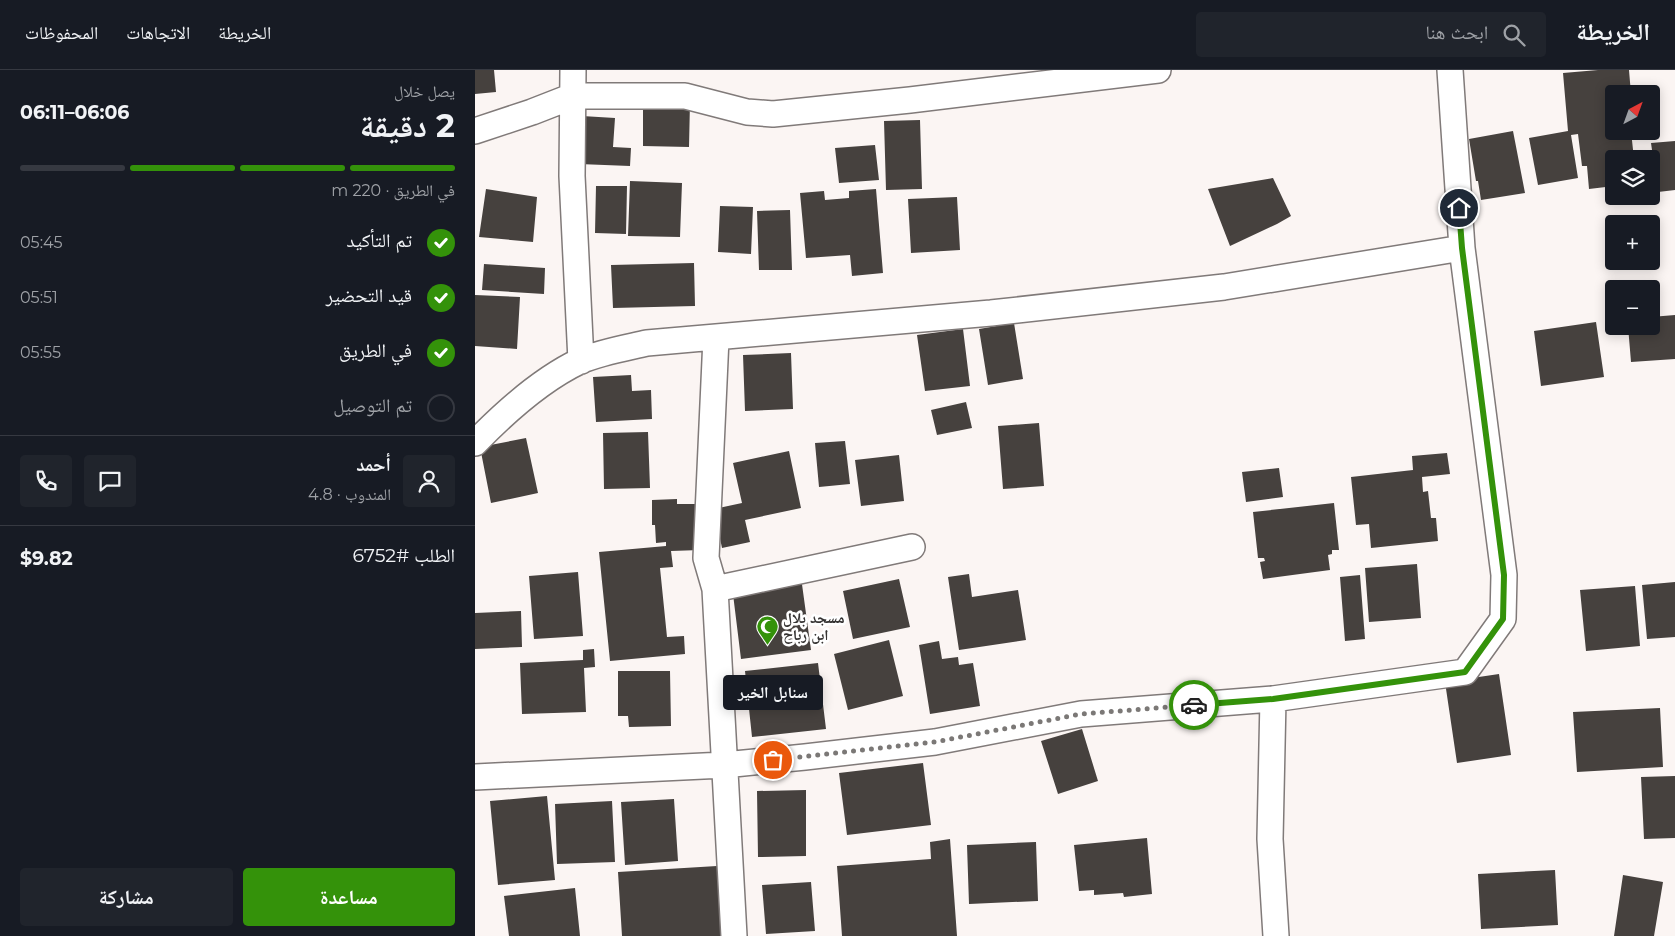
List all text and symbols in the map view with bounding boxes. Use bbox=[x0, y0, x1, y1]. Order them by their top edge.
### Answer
search box bbox=[1196, 12, 1546, 57]
text: الخريطة bbox=[1576, 17, 1650, 46]
text: ابحث هنا bbox=[1425, 21, 1488, 44]
icon: search bbox=[1500, 21, 1528, 49]
text: المحفوظات bbox=[25, 22, 98, 44]
text: الاتجاهات bbox=[126, 22, 190, 44]
text: الخريطة bbox=[218, 22, 271, 44]
text: يصل خلال bbox=[394, 82, 455, 101]
north arrow bbox=[1605, 85, 1660, 140]
map controls bbox=[1605, 85, 1660, 335]
text: 06:06–06:11 bbox=[20, 101, 129, 124]
text: 2 دقيقة bbox=[360, 106, 455, 145]
button: layers bbox=[1605, 150, 1660, 205]
text: في الطريق · 220 m bbox=[331, 181, 455, 200]
pin bbox=[1438, 187, 1480, 229]
icon: home bbox=[1445, 194, 1473, 222]
button: + bbox=[1605, 215, 1660, 270]
text: تم التأكيد bbox=[347, 229, 412, 252]
icon: check bbox=[427, 229, 455, 257]
text: 05:45 bbox=[20, 233, 63, 252]
button: − bbox=[1605, 280, 1660, 335]
text: قيد التحضير bbox=[326, 284, 412, 307]
icon: check bbox=[427, 284, 455, 312]
text: 05:51 bbox=[20, 288, 58, 307]
text: في الطريق bbox=[339, 339, 412, 362]
icon: check bbox=[427, 339, 455, 367]
text: 05:55 bbox=[20, 343, 61, 362]
text: تم التوصيل bbox=[333, 394, 412, 417]
text: أحمد bbox=[356, 453, 391, 476]
button: phone bbox=[20, 455, 72, 507]
button: chat bbox=[84, 455, 136, 507]
button: person bbox=[403, 455, 455, 507]
text: المندوب · 4.8 bbox=[308, 485, 391, 504]
text: الطلب #6752 bbox=[352, 544, 455, 567]
text: $9.82 bbox=[20, 547, 73, 570]
place label: مسجد بلال ابن رباح bbox=[783, 608, 845, 644]
mosque icon: مسجد بلال ابن رباح bbox=[755, 615, 779, 646]
callout: سنابل الخير bbox=[723, 675, 823, 710]
courier bbox=[1169, 680, 1219, 730]
text: سنابل الخير bbox=[738, 683, 808, 702]
icon: car bbox=[1180, 691, 1208, 719]
pin bbox=[752, 739, 794, 781]
icon: bag bbox=[759, 746, 787, 774]
button: مشاركة bbox=[20, 868, 233, 926]
button: مساعدة bbox=[243, 868, 455, 926]

